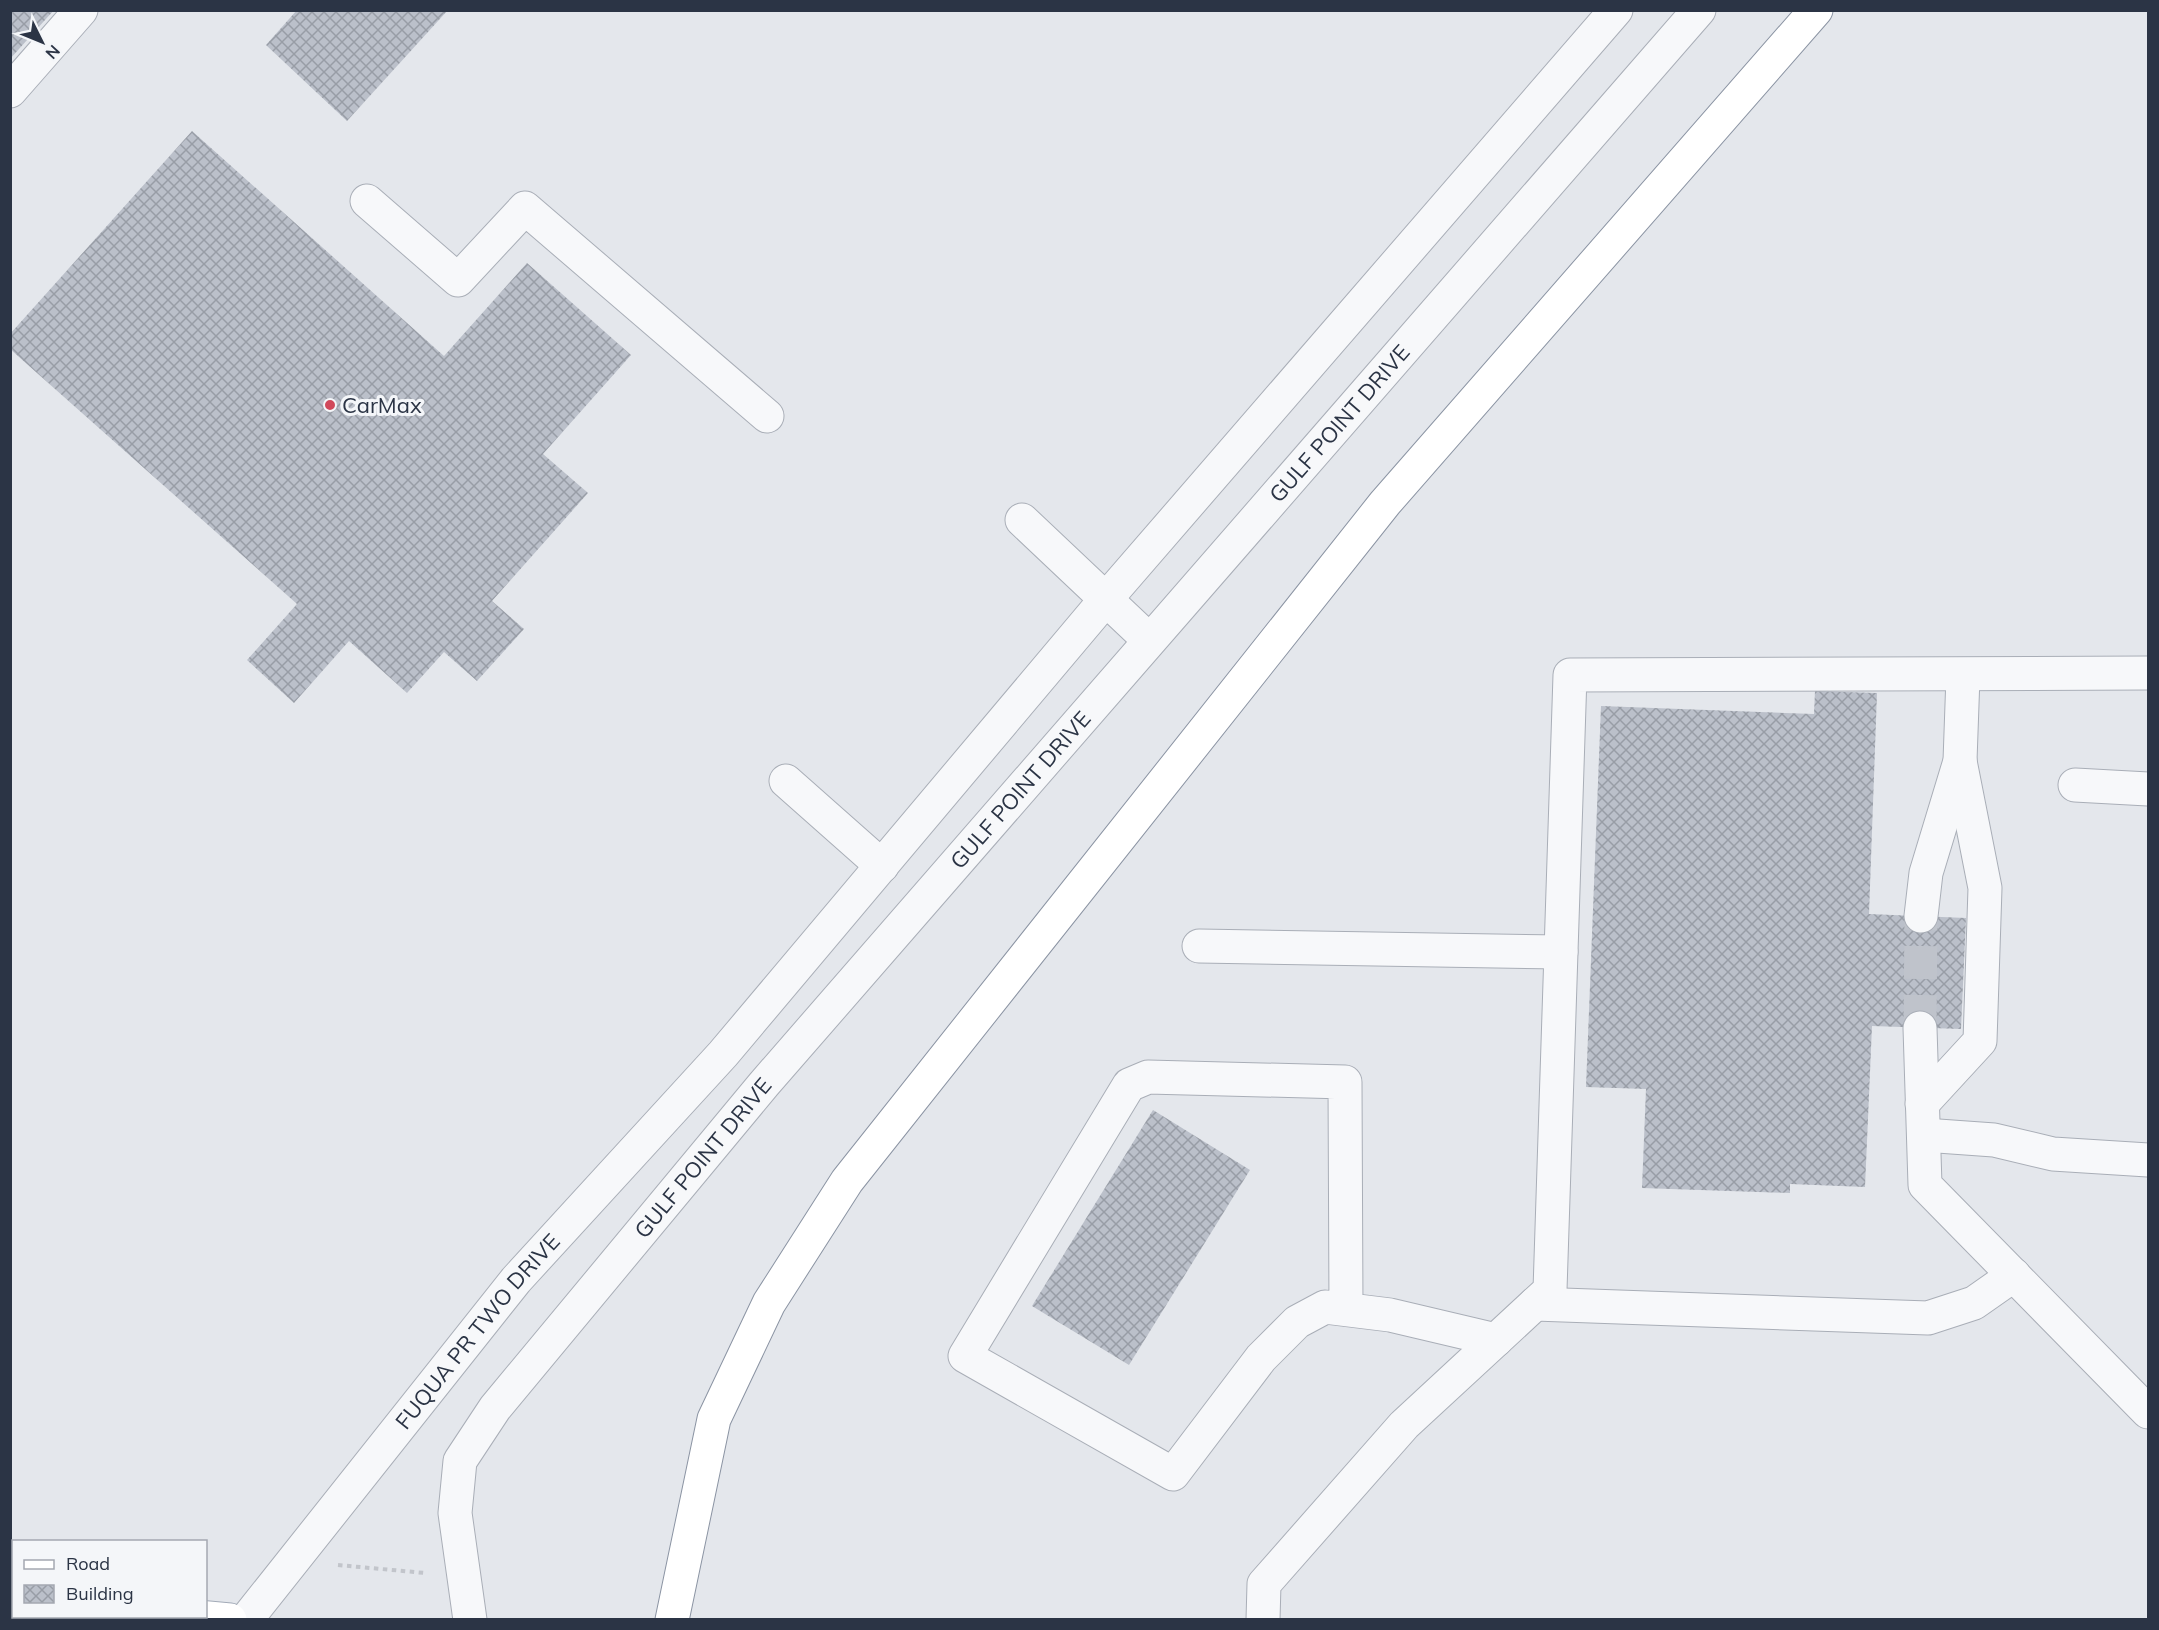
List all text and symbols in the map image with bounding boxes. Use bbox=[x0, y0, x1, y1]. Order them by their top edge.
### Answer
north arrow bbox=[12, 12, 72, 72]
text: N bbox=[42, 41, 64, 63]
street label: GULF POINT DRIVE bbox=[1263, 339, 1416, 508]
place label: CarMax bbox=[342, 391, 422, 419]
marker: CarMax bbox=[323, 398, 337, 412]
street label: GULF POINT DRIVE bbox=[944, 705, 1096, 875]
street label: GULF POINT DRIVE bbox=[628, 1072, 777, 1244]
street label: FUQUA PR TWO DRIVE bbox=[389, 1228, 566, 1435]
legend bbox=[12, 1540, 207, 1618]
text: Road bbox=[66, 1552, 110, 1575]
text: Building bbox=[66, 1582, 134, 1605]

